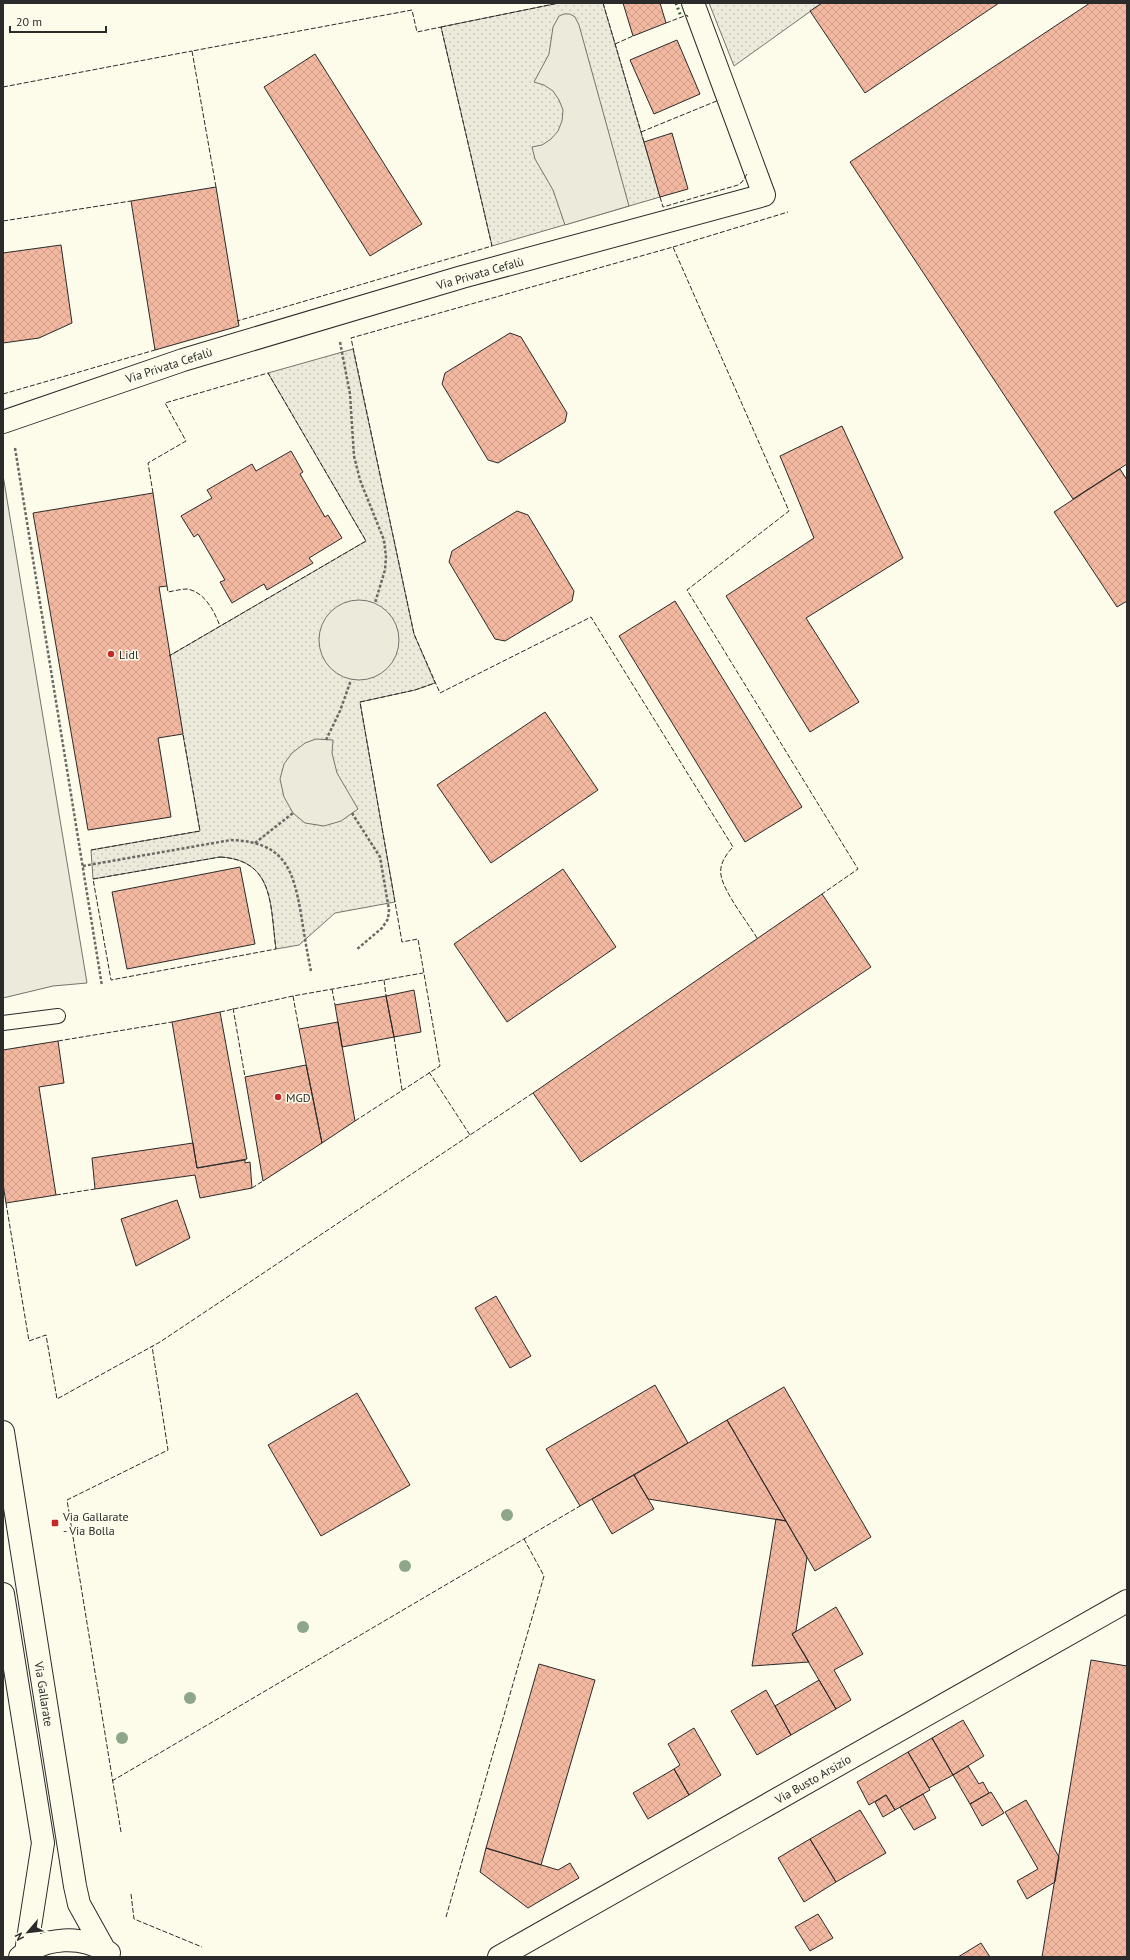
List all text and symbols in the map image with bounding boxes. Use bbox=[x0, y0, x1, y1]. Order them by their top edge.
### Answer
scale bar bbox=[10, 8, 106, 34]
text: 20 m bbox=[16, 14, 42, 29]
street label: Via Privata Cefalù bbox=[434, 253, 525, 293]
street label: Via Privata Cefalù bbox=[123, 344, 214, 386]
place label: Lidl bbox=[119, 647, 139, 662]
marker: Lidl bbox=[106, 649, 116, 659]
place label: MGD bbox=[286, 1090, 311, 1105]
marker: MGD bbox=[273, 1092, 283, 1102]
place label: Via Gallarate - Via Bolla bbox=[62, 1509, 129, 1538]
marker: Via Gallarate - Via Bolla bbox=[50, 1518, 60, 1528]
street label: Via Gallarate bbox=[31, 1659, 57, 1728]
street label: Via Busto Arsizio bbox=[771, 1751, 854, 1807]
north arrow bbox=[8, 1912, 48, 1952]
text: N bbox=[11, 1930, 27, 1943]

